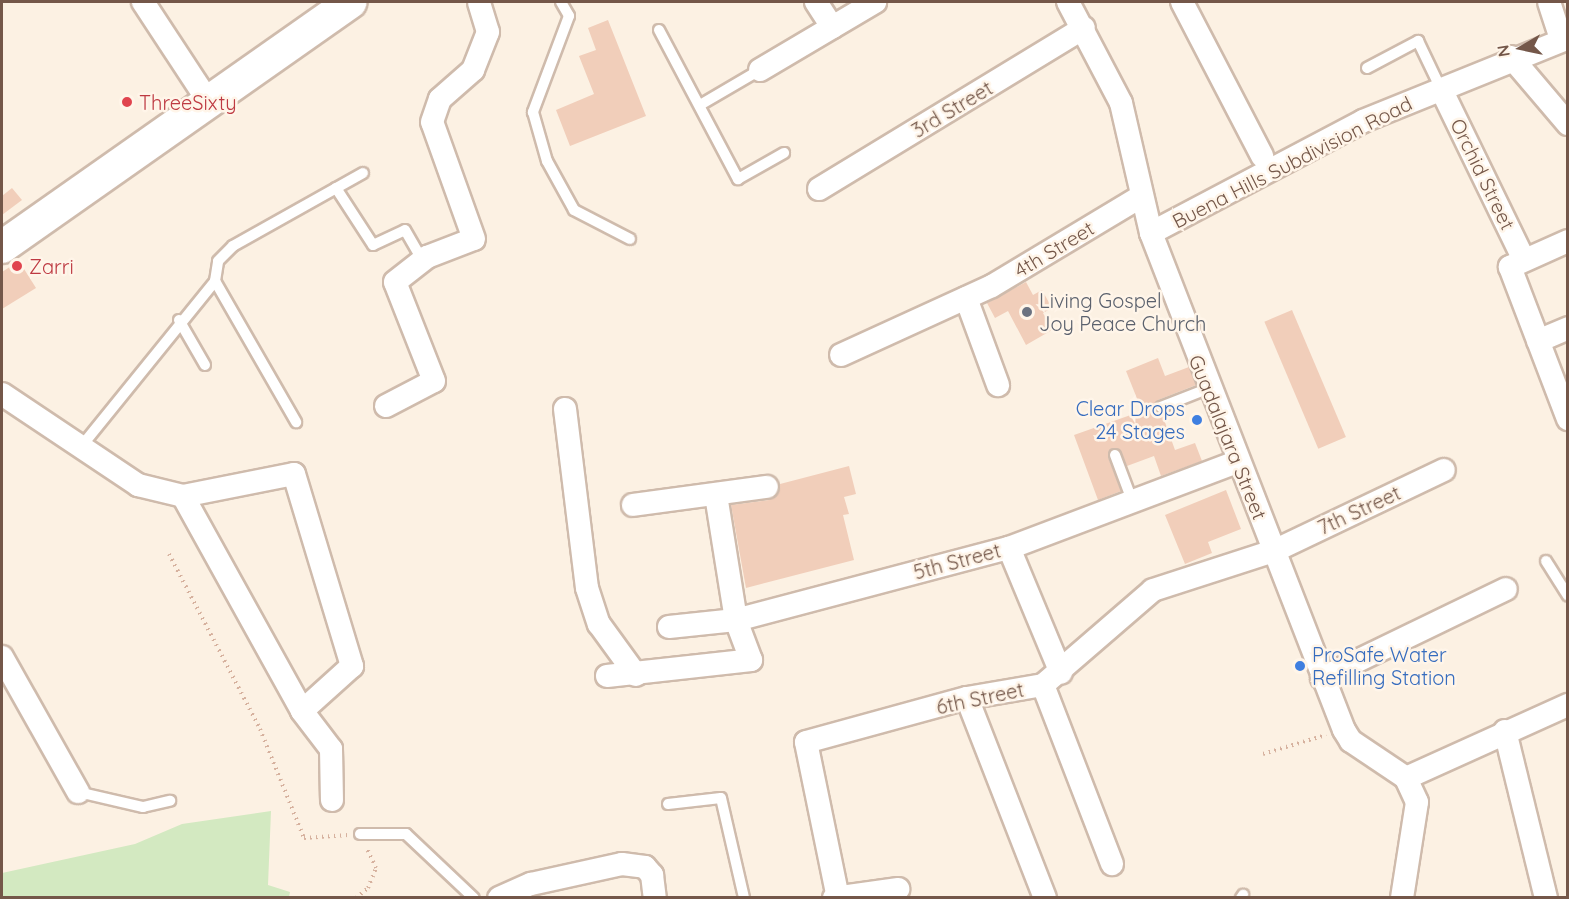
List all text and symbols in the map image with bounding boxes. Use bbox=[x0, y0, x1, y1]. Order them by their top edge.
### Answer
north arrow bbox=[1491, 18, 1551, 78]
text: N bbox=[1492, 43, 1514, 58]
street label: 3rd Street bbox=[907, 76, 997, 142]
place label: ThreeSixty bbox=[139, 90, 237, 114]
street label: Buena Hills Subdivision Road bbox=[1168, 91, 1416, 233]
marker: ThreeSixty bbox=[120, 95, 134, 109]
street label: Orchid Street bbox=[1446, 114, 1520, 234]
street label: 4th Street bbox=[1010, 216, 1098, 282]
place label: Zarri bbox=[29, 254, 74, 278]
marker: Zarri bbox=[10, 259, 24, 273]
place label: Living Gospel Joy Peace Church bbox=[1039, 288, 1206, 335]
marker: Living Gospel Joy Peace Church bbox=[1020, 305, 1034, 319]
street label: Guadalajara Street bbox=[1184, 351, 1272, 523]
place label: Clear Drops 24 Stages bbox=[1076, 396, 1185, 443]
marker: Clear Drops 24 Stages bbox=[1190, 413, 1204, 427]
street label: 7th Street bbox=[1314, 480, 1404, 540]
street label: 5th Street bbox=[911, 538, 1003, 584]
place label: ProSafe Water Refilling Station bbox=[1312, 642, 1456, 689]
marker: ProSafe Water Refilling Station bbox=[1293, 659, 1307, 673]
street label: 6th Street bbox=[934, 677, 1026, 719]

